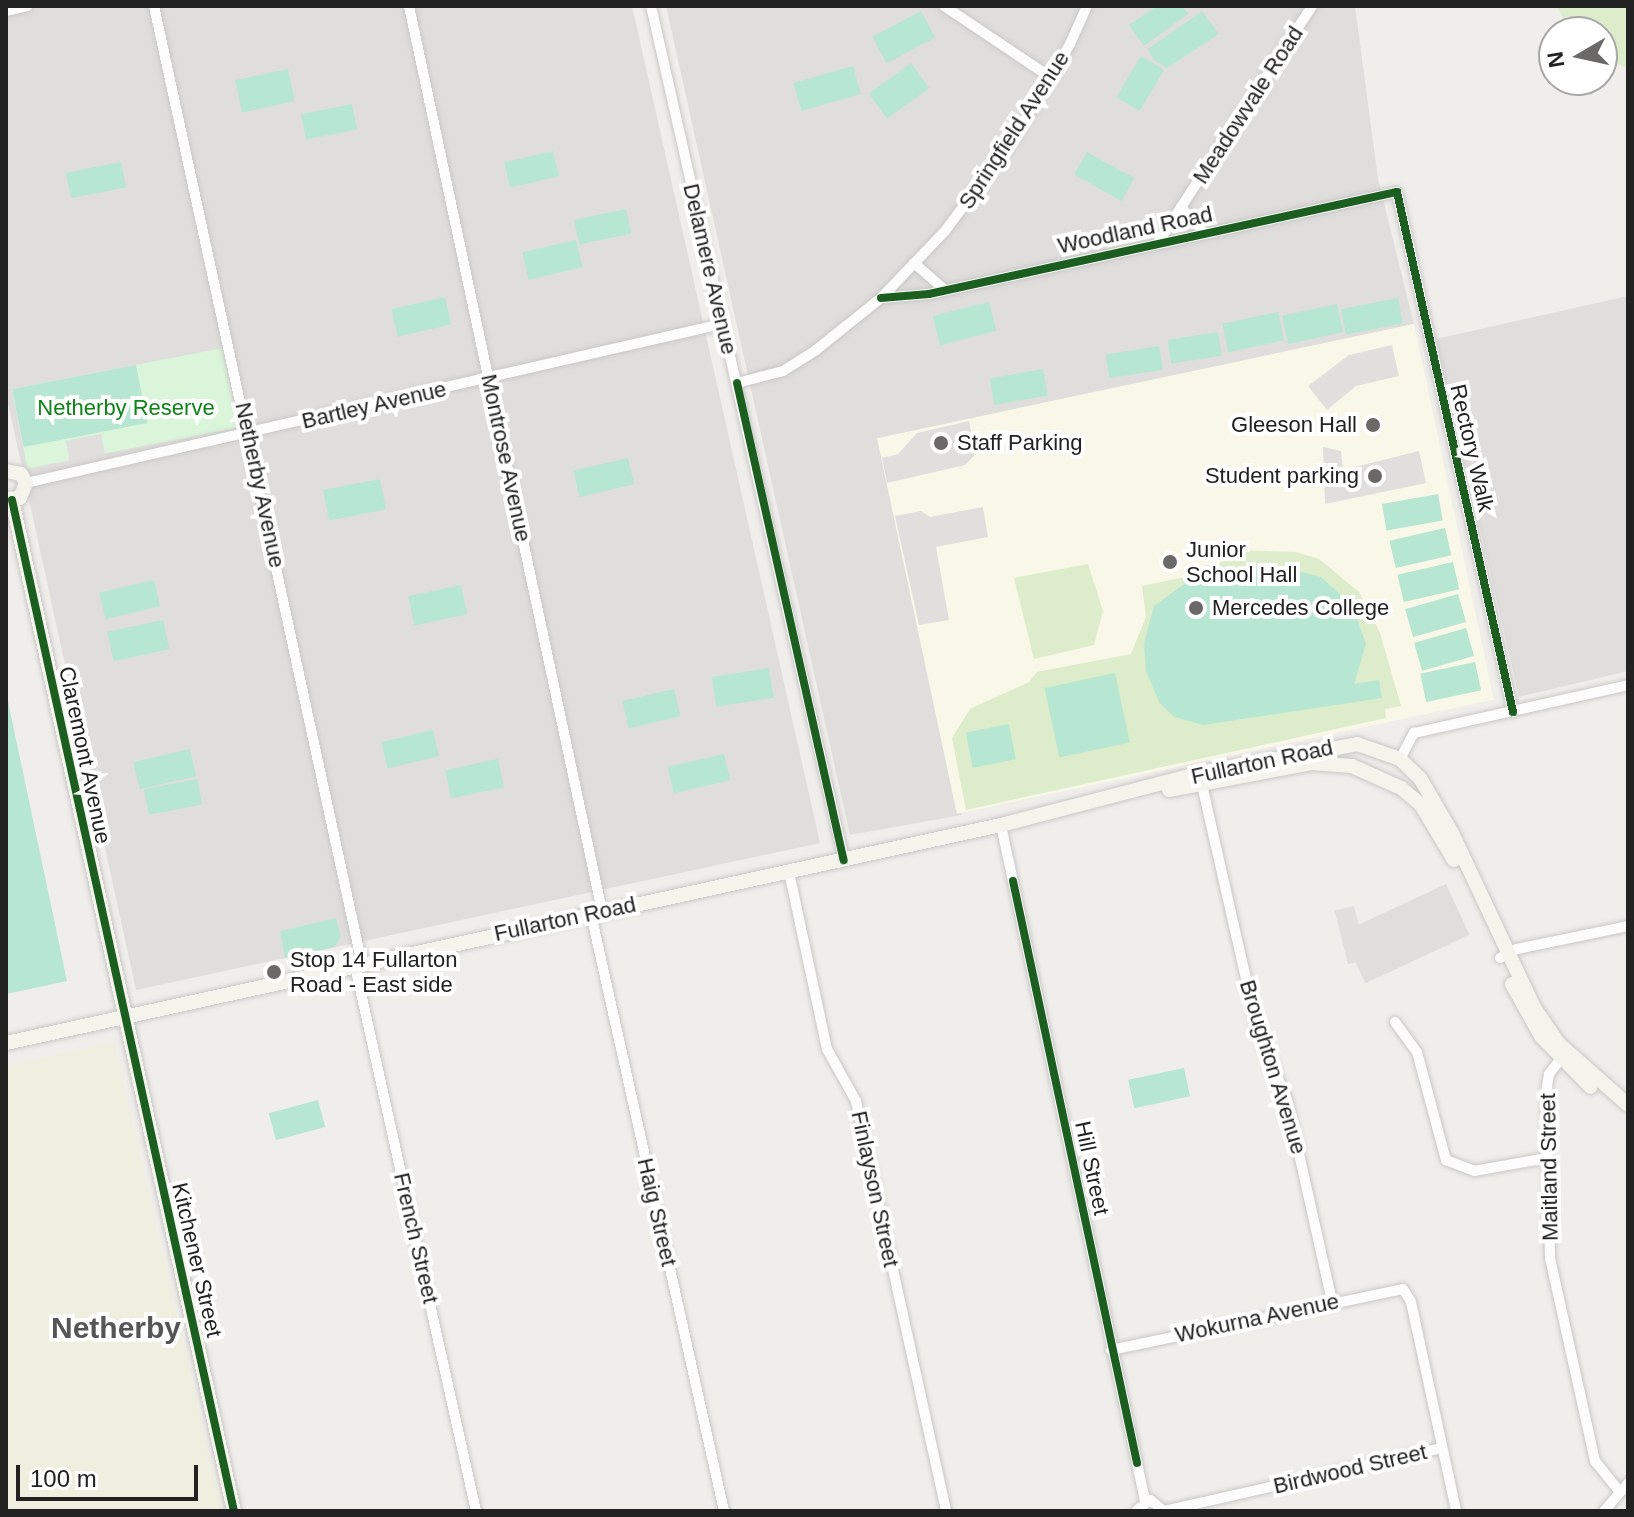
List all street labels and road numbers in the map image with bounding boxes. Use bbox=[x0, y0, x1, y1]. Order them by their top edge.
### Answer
street label: Meadowvale Road bbox=[1187, 21, 1309, 189]
street label: Springfield Avenue bbox=[953, 46, 1075, 214]
street label: Delamere Avenue bbox=[677, 180, 743, 358]
street label: Woodland Road bbox=[1055, 201, 1215, 259]
street label: Montrose Avenue bbox=[475, 371, 537, 545]
street label: Bartley Avenue bbox=[299, 375, 449, 435]
street label: Rectory Walk bbox=[1445, 382, 1499, 514]
street label: Netherby Avenue bbox=[229, 399, 291, 571]
street label: Claremont Avenue bbox=[53, 663, 117, 847]
street label: Fullarton Road bbox=[1189, 734, 1335, 790]
street label: Fullarton Road bbox=[492, 891, 638, 947]
street label: Broughton Avenue bbox=[1234, 976, 1312, 1158]
street label: Maitland Street bbox=[1535, 1093, 1563, 1241]
street label: Finlayson Street bbox=[846, 1109, 904, 1269]
street label: Hill Street bbox=[1069, 1119, 1115, 1217]
street label: Haig Street bbox=[632, 1155, 682, 1269]
street label: French Street bbox=[388, 1170, 444, 1306]
street label: Kitchener Street bbox=[166, 1180, 228, 1340]
street label: Wokurna Avenue bbox=[1172, 1288, 1342, 1348]
street label: Birdwood Street bbox=[1271, 1439, 1429, 1499]

